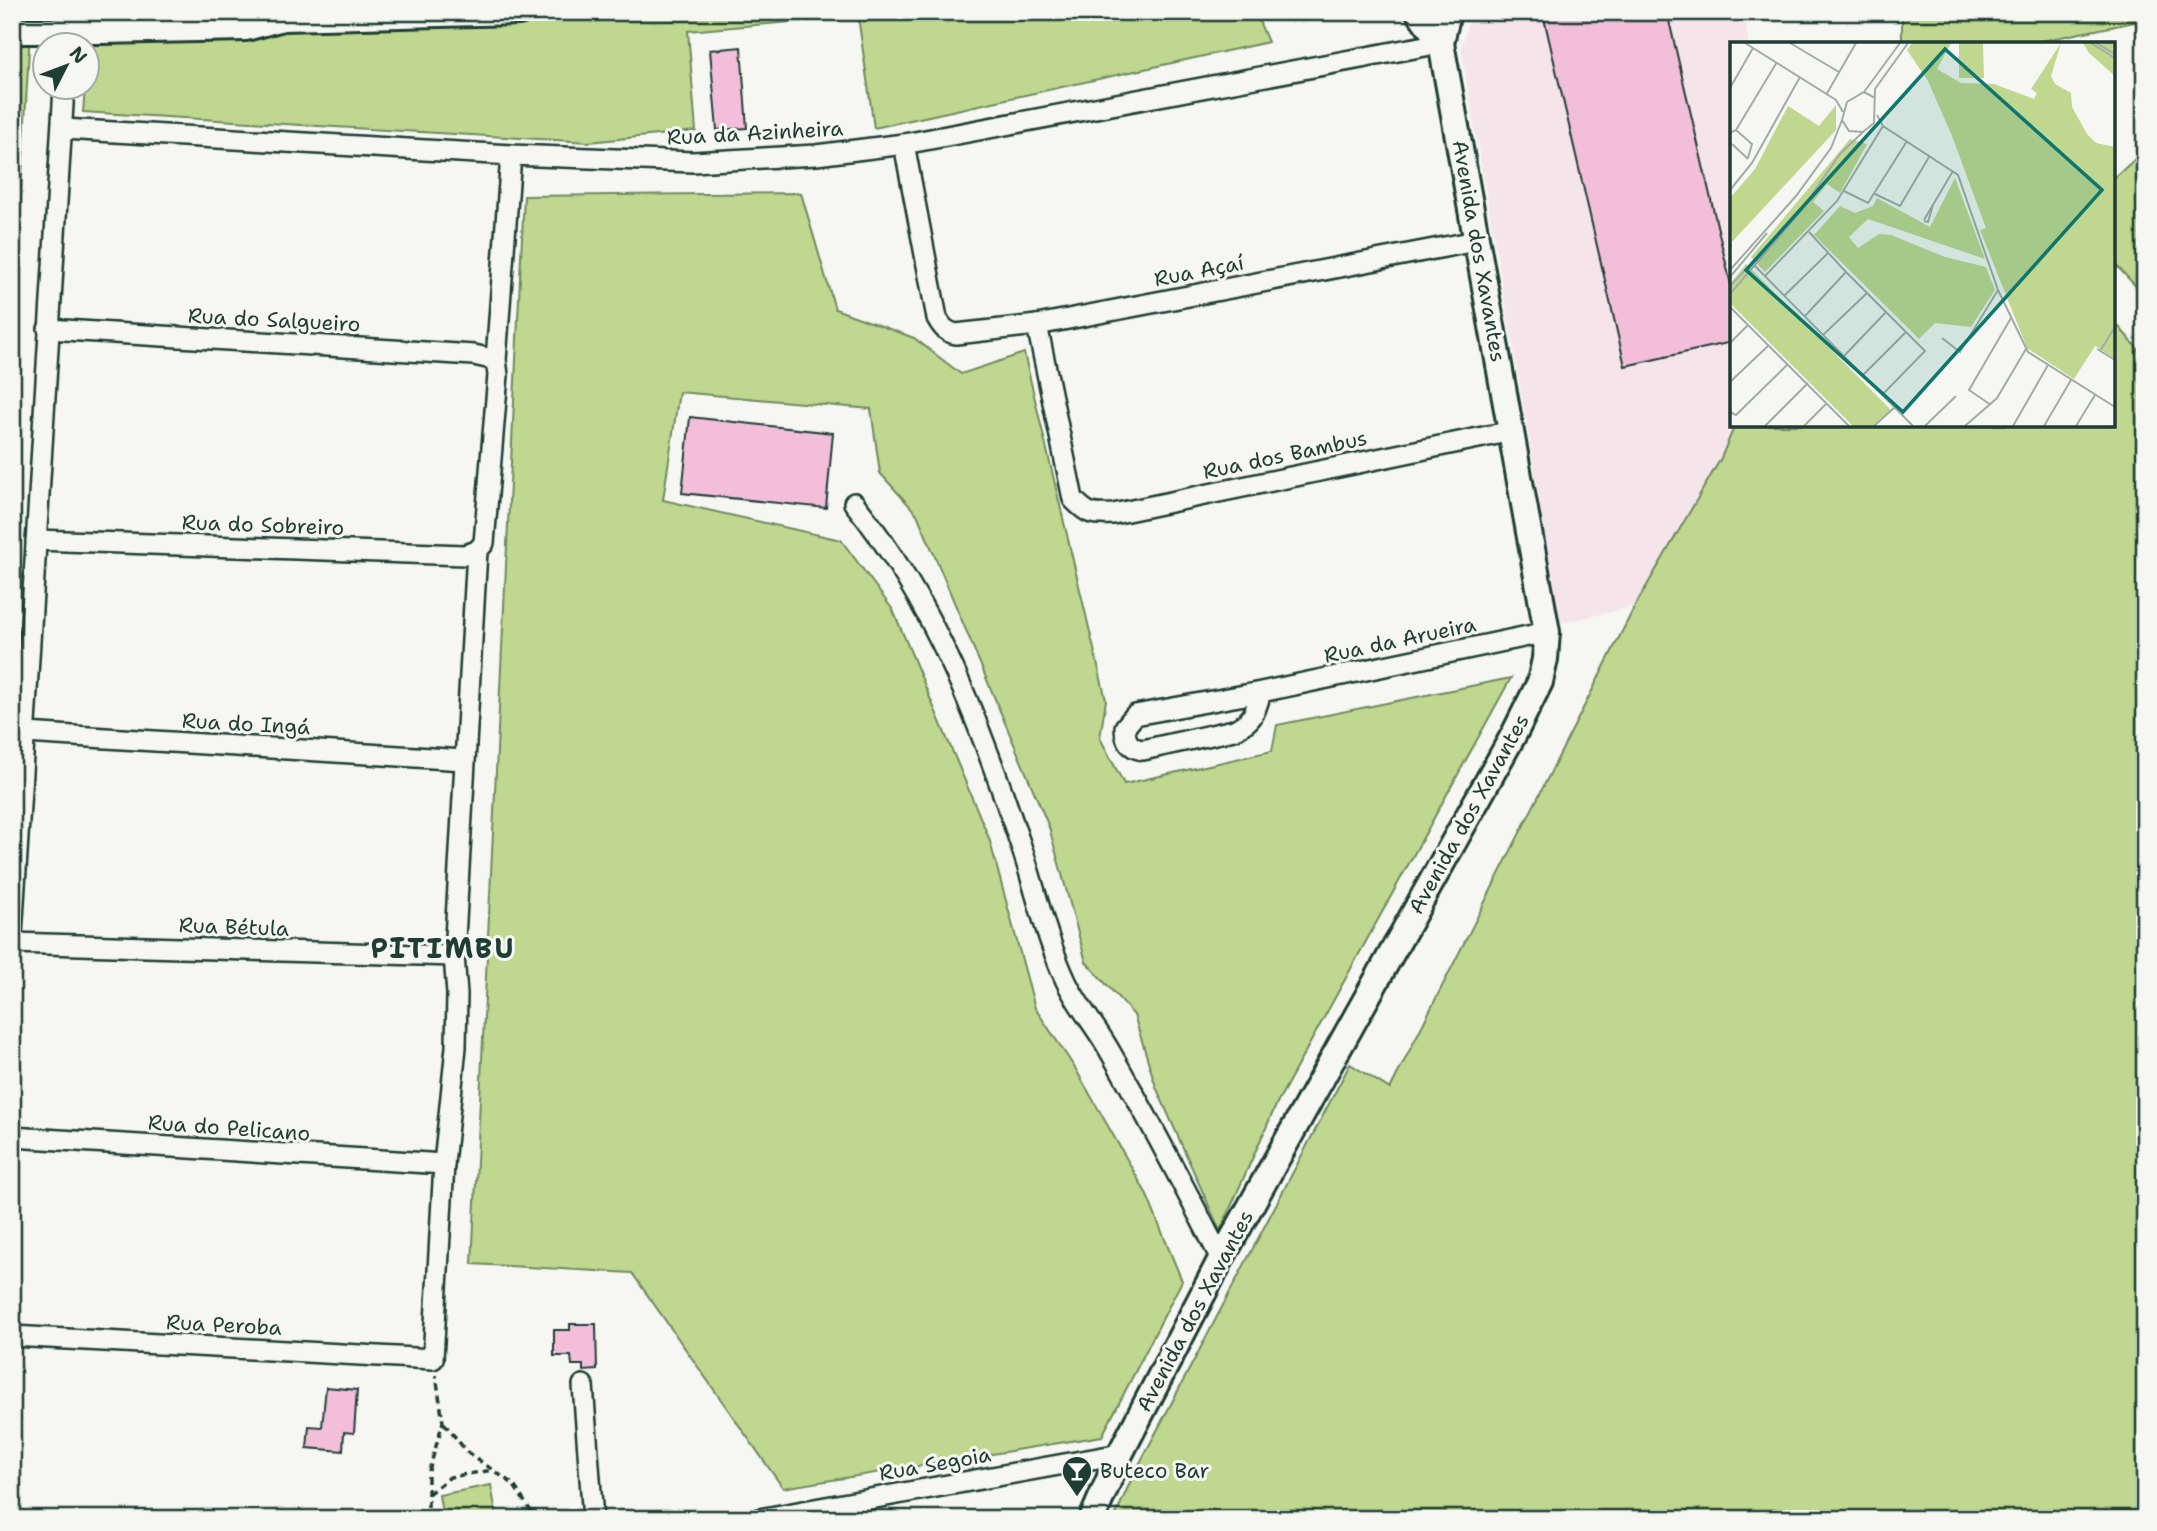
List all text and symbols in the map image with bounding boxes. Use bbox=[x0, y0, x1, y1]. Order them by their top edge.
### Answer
north arrow bbox=[32, 32, 102, 102]
text: N bbox=[64, 41, 93, 69]
inset map bbox=[1730, 42, 2115, 427]
street label: Rua da Azinheira bbox=[666, 114, 844, 152]
street label: Avenida dos Xavantes bbox=[1446, 138, 1512, 364]
street label: Rua Açaí bbox=[1152, 249, 1246, 293]
street label: Rua do Salgueiro bbox=[187, 301, 361, 339]
street label: Rua dos Bambus bbox=[1200, 424, 1370, 486]
street label: Rua do Sobreiro bbox=[181, 508, 345, 542]
street label: Rua da Arueira bbox=[1321, 610, 1479, 670]
street label: Rua do Ingá bbox=[181, 707, 311, 741]
street label: Avenida dos Xavantes bbox=[1402, 709, 1536, 919]
street label: Rua Bétula bbox=[178, 911, 290, 943]
district label: PITIMBU bbox=[371, 929, 515, 967]
street label: Rua do Pelicano bbox=[147, 1108, 311, 1148]
street label: Avenida dos Xavantes bbox=[1130, 1205, 1260, 1417]
street label: Rua Peroba bbox=[165, 1308, 283, 1342]
street label: Rua Segoia bbox=[877, 1440, 993, 1488]
bar icon: Buteco Bar bbox=[1060, 1454, 1094, 1498]
place label: Buteco Bar bbox=[1100, 1457, 1209, 1485]

